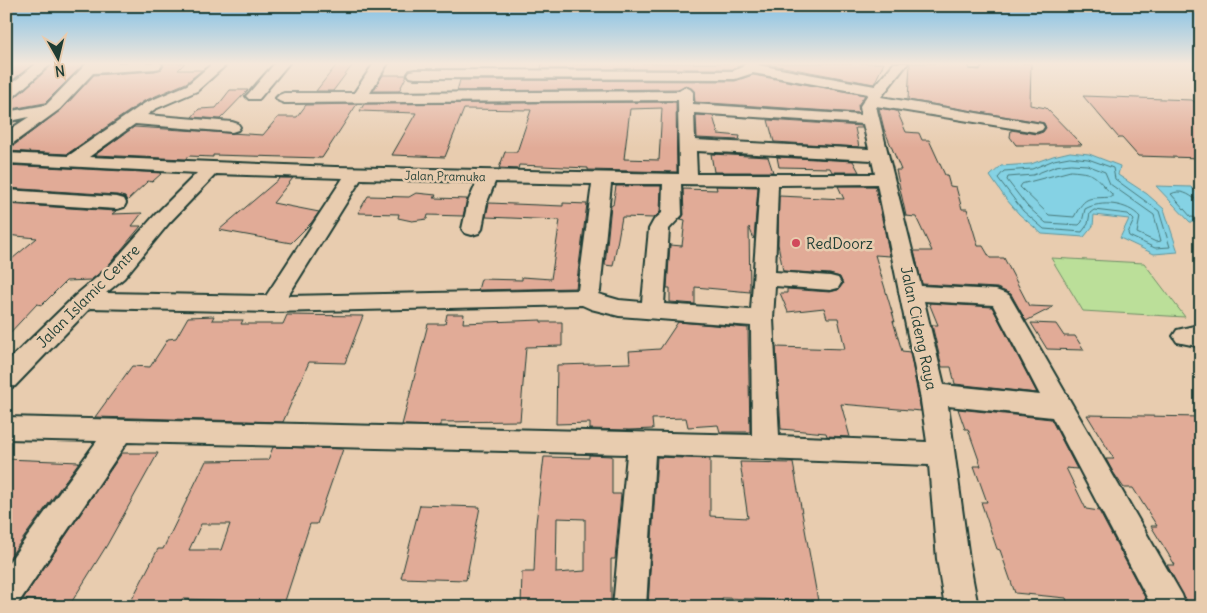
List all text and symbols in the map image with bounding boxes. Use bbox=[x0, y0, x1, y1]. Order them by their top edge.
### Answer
north arrow bbox=[32, 32, 82, 82]
text: N bbox=[54, 61, 66, 80]
street label: Jalan Pramuka bbox=[404, 168, 486, 184]
place label: RedDoorz bbox=[806, 234, 873, 253]
marker: RedDoorz bbox=[790, 237, 802, 249]
street label: Jalan Islamic Centre bbox=[32, 240, 144, 352]
street label: Jalan Cideng Raya bbox=[897, 264, 941, 392]

